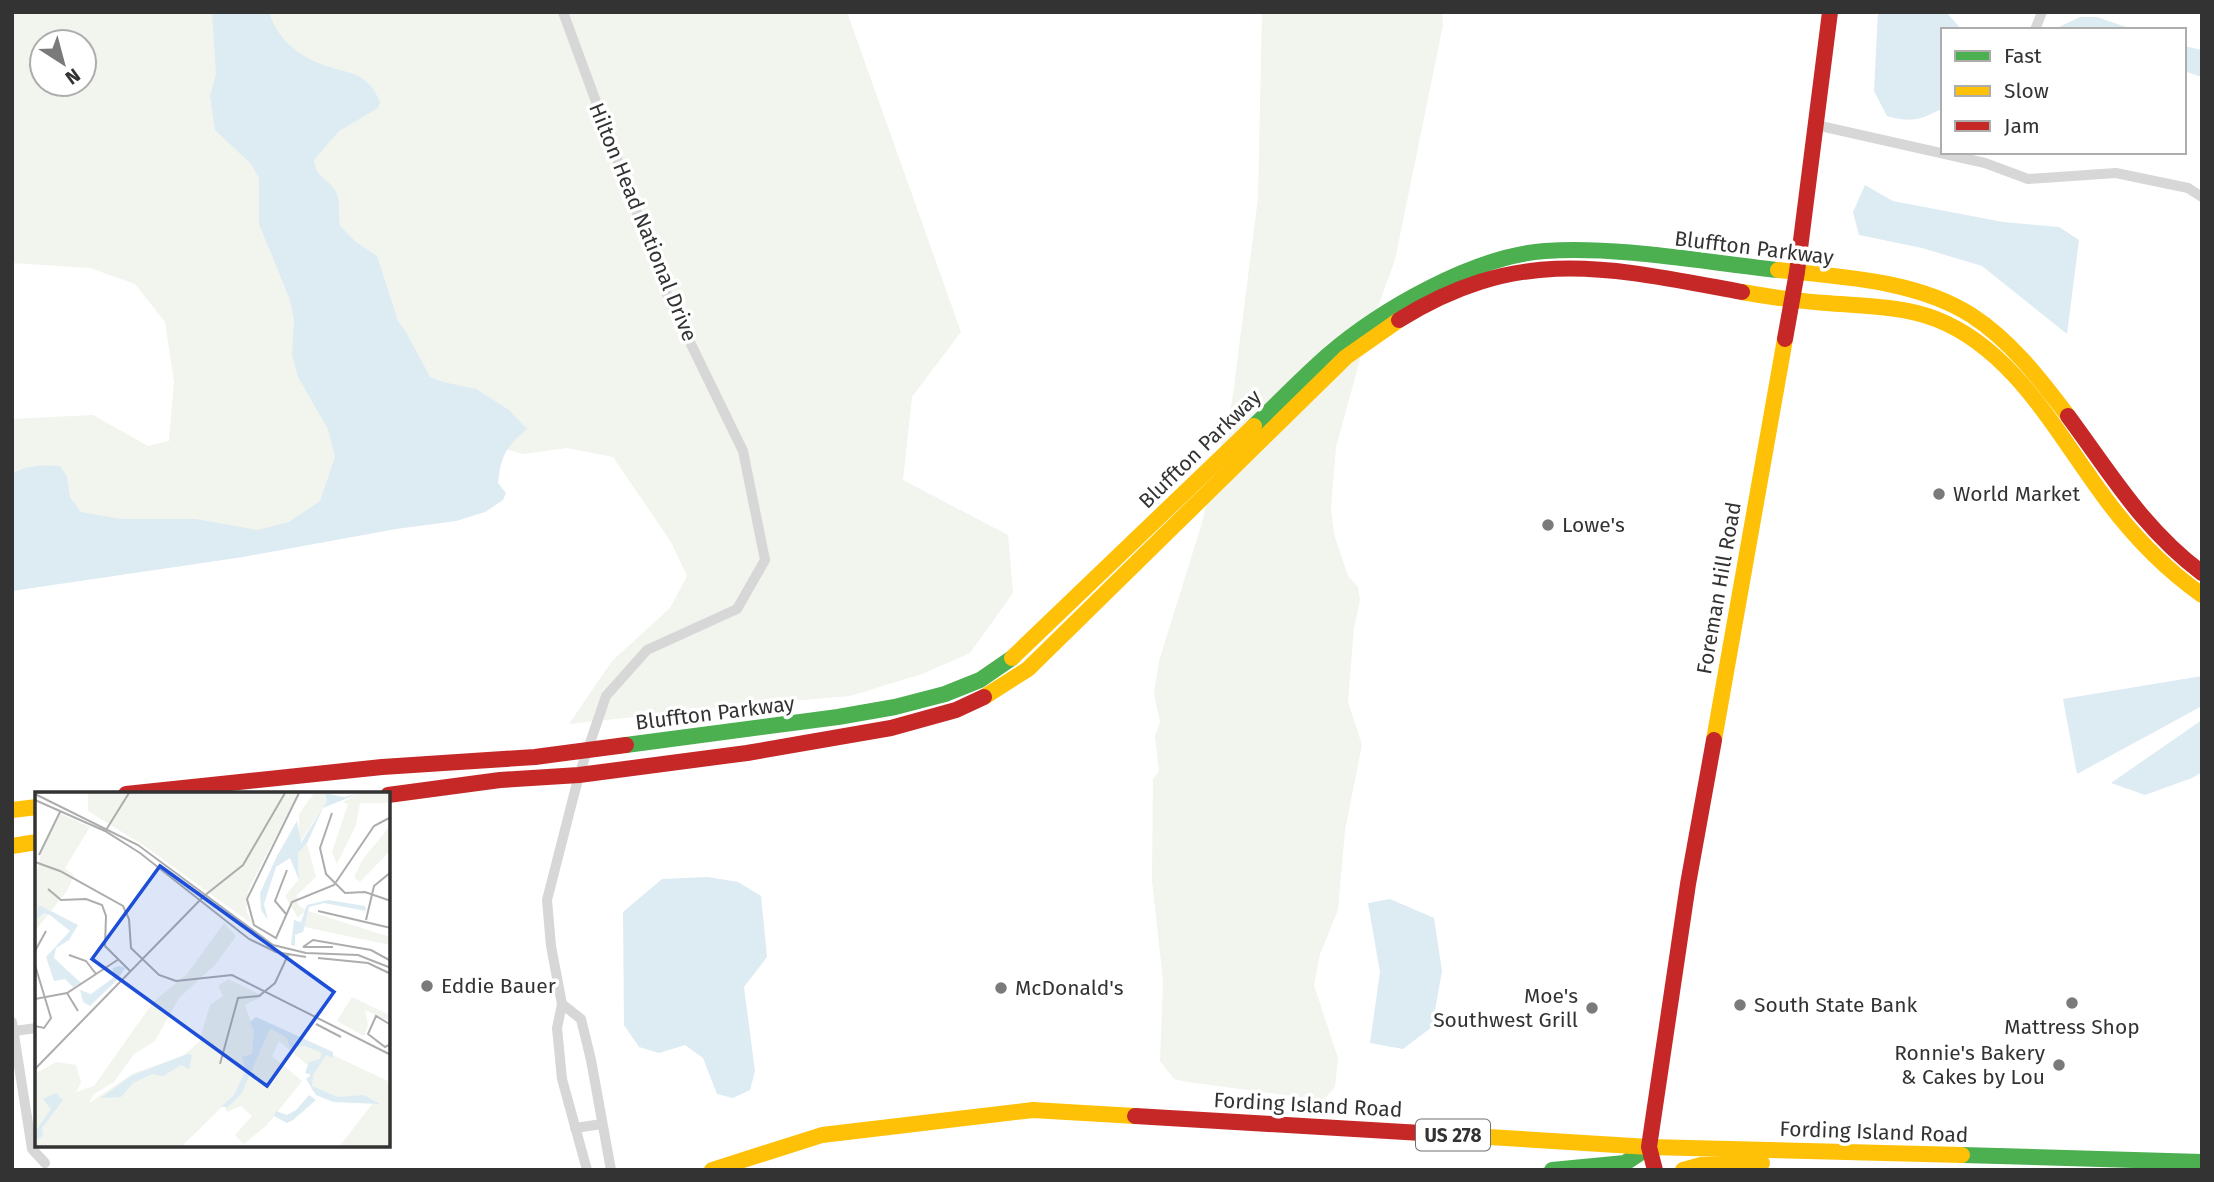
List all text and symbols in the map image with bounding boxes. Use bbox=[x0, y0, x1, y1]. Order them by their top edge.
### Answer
north arrow bbox=[28, 28, 98, 98]
legend bbox=[1941, 28, 2186, 154]
text: Fast bbox=[2004, 43, 2042, 69]
text: N bbox=[61, 63, 85, 89]
text: Slow bbox=[2004, 78, 2049, 104]
street label: Hilton Head National Drive bbox=[583, 99, 703, 345]
text: Jam bbox=[2004, 113, 2040, 139]
street label: Bluffton Parkway bbox=[1673, 225, 1836, 271]
street label: Bluffton Parkway bbox=[1133, 384, 1267, 514]
place label: World Market bbox=[1953, 481, 2081, 507]
marker: World Market bbox=[1931, 486, 1947, 502]
street label: Foreman Hill Road bbox=[1691, 500, 1747, 676]
place label: Lowe's bbox=[1562, 512, 1625, 538]
marker: Lowe's bbox=[1540, 517, 1556, 533]
street label: Bluffton Parkway bbox=[634, 690, 797, 736]
inset map bbox=[35, 792, 390, 1147]
place label: Eddie Bauer bbox=[441, 973, 556, 999]
place label: McDonald's bbox=[1015, 975, 1124, 1001]
marker: Eddie Bauer bbox=[419, 978, 435, 994]
marker: McDonald's bbox=[993, 980, 1009, 996]
place label: Moe's Southwest Grill bbox=[1433, 983, 1578, 1033]
place label: South State Bank bbox=[1754, 992, 1917, 1018]
marker: Mattress Shop bbox=[2064, 995, 2080, 1011]
marker: South State Bank bbox=[1732, 997, 1748, 1013]
marker: Moe's Southwest Grill bbox=[1584, 1000, 1600, 1016]
place label: Mattress Shop bbox=[2004, 1014, 2140, 1040]
place label: Ronnie's Bakery & Cakes by Lou bbox=[1894, 1040, 2046, 1090]
marker: Ronnie's Bakery & Cakes by Lou bbox=[2051, 1057, 2067, 1073]
street label: Fording Island Road bbox=[1213, 1087, 1403, 1123]
street label: Fording Island Road bbox=[1779, 1116, 1969, 1148]
road number: US 278 bbox=[1416, 1120, 1490, 1150]

